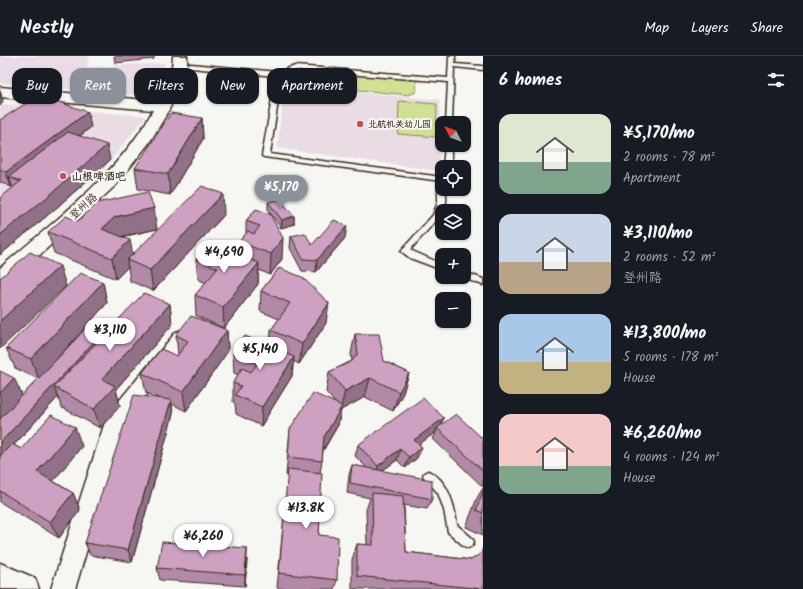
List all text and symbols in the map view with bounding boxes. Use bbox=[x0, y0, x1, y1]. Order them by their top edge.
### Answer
text: Nestly bbox=[20, 13, 74, 43]
text: Map bbox=[645, 17, 669, 39]
text: Layers bbox=[691, 17, 729, 39]
text: Share bbox=[751, 17, 783, 39]
text: 6 homes bbox=[499, 67, 562, 94]
chip: Buy bbox=[12, 68, 62, 104]
chip: Rent bbox=[70, 68, 126, 104]
chip: Filters bbox=[134, 68, 198, 104]
chip: New bbox=[206, 68, 259, 104]
chip: Apartment bbox=[267, 68, 357, 104]
icon: filters bbox=[765, 69, 787, 91]
north arrow bbox=[435, 116, 471, 152]
map controls bbox=[435, 116, 471, 328]
place label: 北航机关幼儿园 bbox=[368, 117, 431, 132]
marker: 北航机关幼儿园 bbox=[355, 119, 365, 129]
text: ¥5,170/mo bbox=[623, 120, 695, 147]
icon: home bbox=[531, 130, 579, 178]
text: 2 rooms · 78 m² bbox=[623, 147, 715, 168]
button: locate bbox=[435, 160, 471, 196]
place label: 山根啤酒吧 bbox=[71, 168, 126, 186]
text: Apartment bbox=[623, 168, 681, 189]
marker: 山根啤酒吧 bbox=[58, 171, 68, 181]
pin: ¥5,170 bbox=[248, 175, 314, 209]
text: ¥5,170 bbox=[264, 177, 298, 198]
street label: 登州路 bbox=[65, 189, 102, 224]
button: layers bbox=[435, 204, 471, 240]
text: ¥3,110/mo bbox=[623, 220, 693, 247]
icon: home bbox=[531, 230, 579, 278]
pin: ¥4,690 bbox=[191, 240, 257, 274]
text: ¥4,690 bbox=[205, 242, 243, 263]
text: 2 rooms · 52 m² bbox=[623, 247, 715, 268]
button: + bbox=[435, 248, 471, 284]
text: 登州路 bbox=[623, 268, 662, 289]
button: − bbox=[435, 292, 471, 328]
pin: ¥3,110 bbox=[77, 318, 143, 352]
text: ¥3,110 bbox=[93, 320, 127, 341]
text: ¥13,800/mo bbox=[623, 320, 706, 347]
icon: home bbox=[531, 330, 579, 378]
pin: ¥5,140 bbox=[227, 337, 293, 371]
text: ¥5,140 bbox=[242, 339, 278, 360]
text: 5 rooms · 178 m² bbox=[623, 347, 718, 368]
text: House bbox=[623, 368, 655, 389]
text: ¥6,260/mo bbox=[623, 420, 701, 447]
icon: home bbox=[531, 430, 579, 478]
text: 4 rooms · 124 m² bbox=[623, 447, 719, 468]
text: House bbox=[623, 468, 655, 489]
pin: ¥13.8K bbox=[273, 496, 339, 530]
text: ¥13.8K bbox=[287, 498, 325, 519]
pin: ¥6,260 bbox=[170, 524, 236, 558]
text: ¥6,260 bbox=[183, 526, 223, 547]

